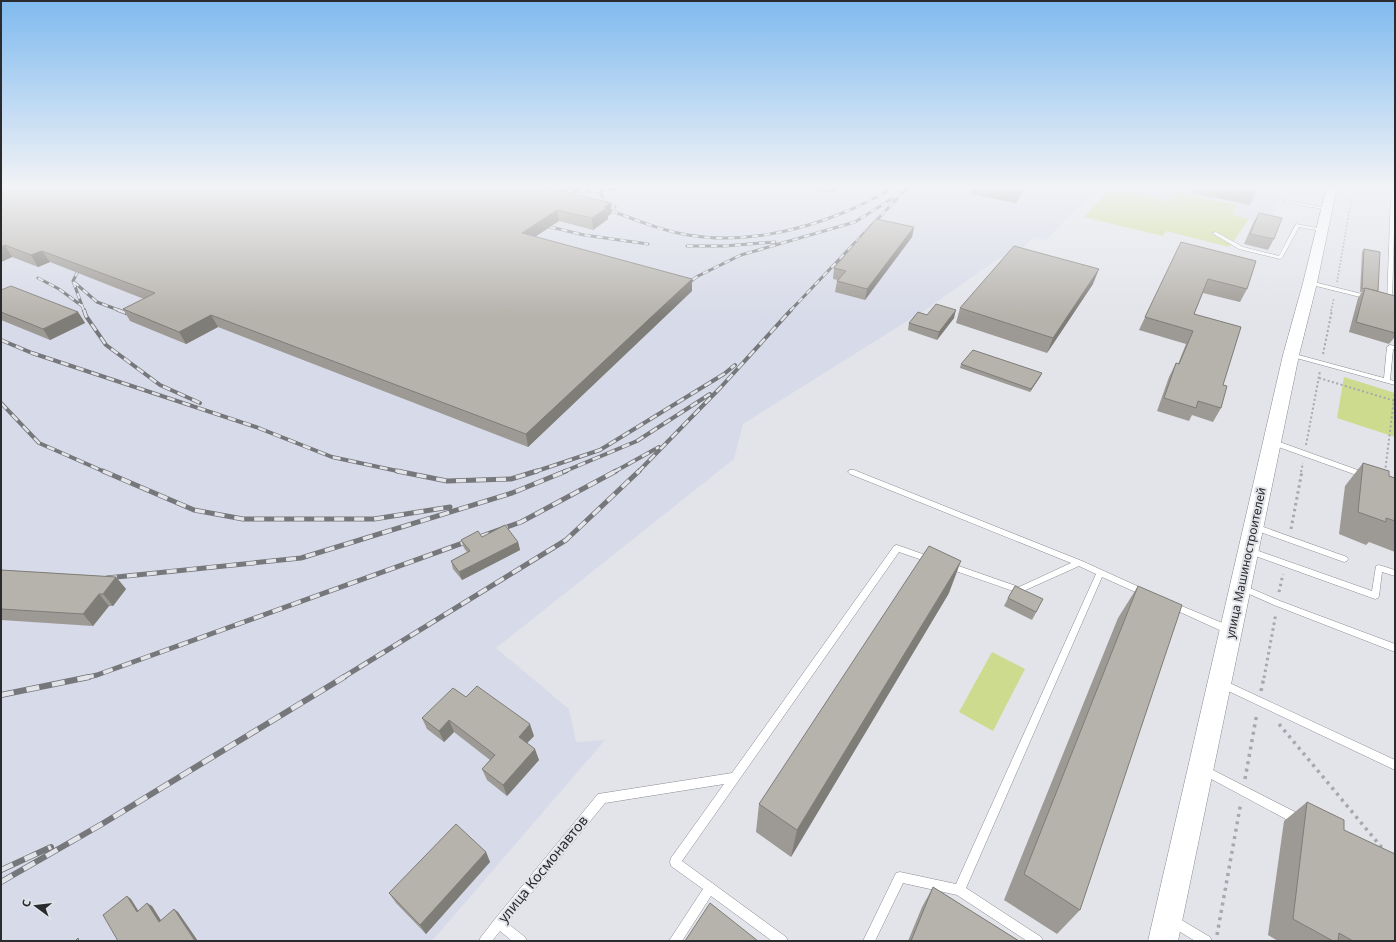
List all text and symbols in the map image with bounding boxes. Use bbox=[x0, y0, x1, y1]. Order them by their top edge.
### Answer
street label: улица Машиностроителей bbox=[1221, 486, 1270, 640]
street label: улица Космонавтов bbox=[493, 811, 592, 926]
north arrow bbox=[16, 886, 56, 926]
text: С bbox=[18, 898, 34, 909]

